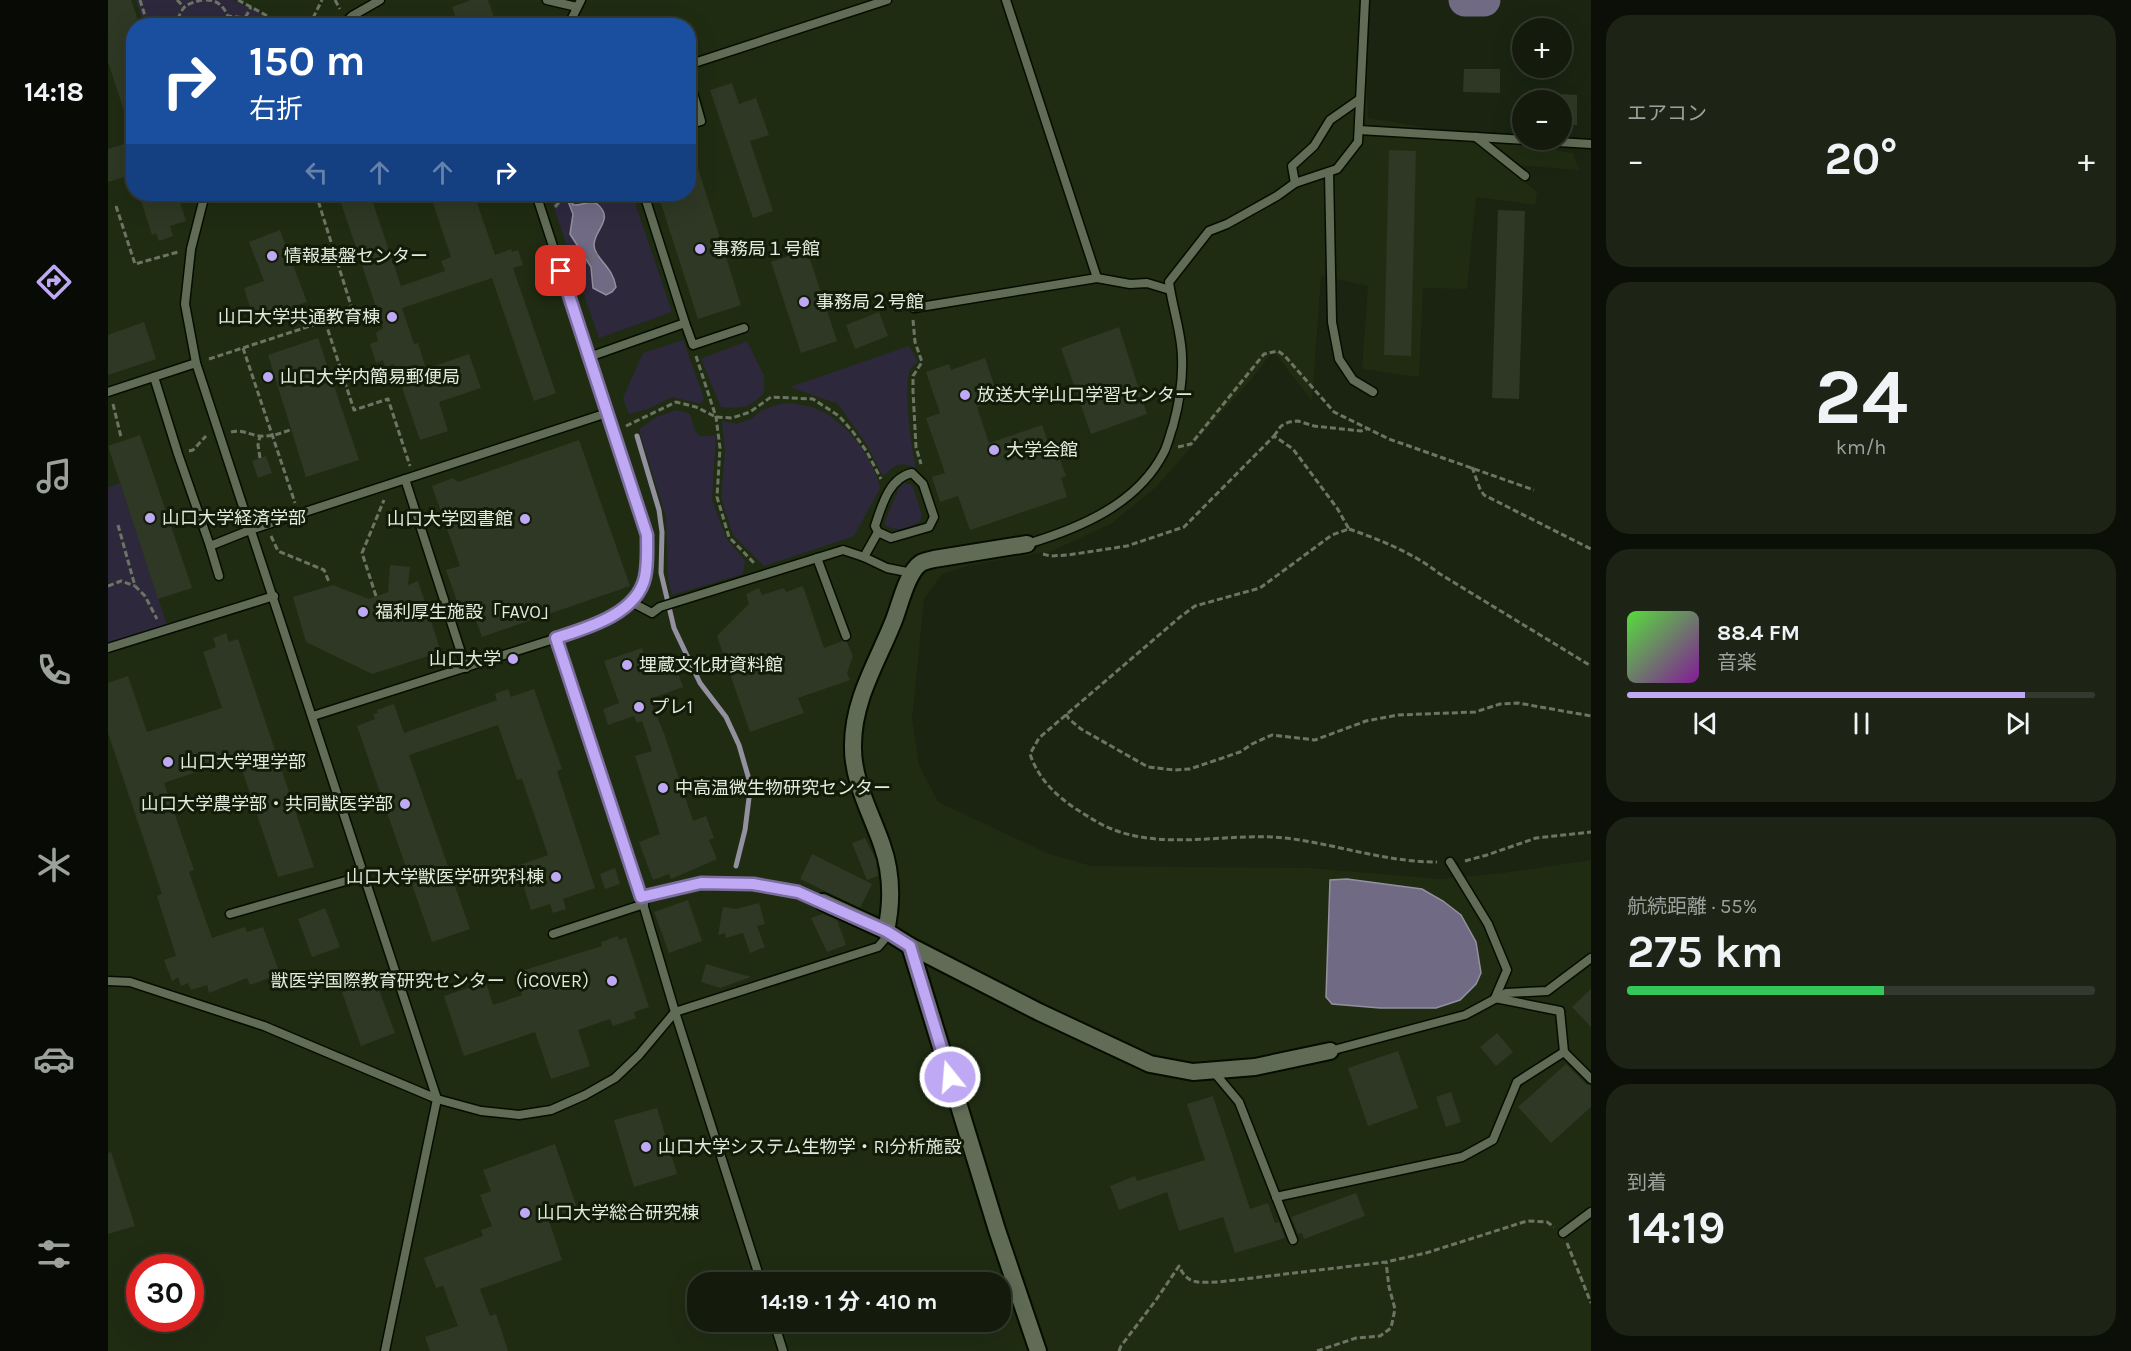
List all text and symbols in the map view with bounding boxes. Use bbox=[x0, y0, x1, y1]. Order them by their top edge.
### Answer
map controls bbox=[1512, 18, 1572, 150]
button: + bbox=[1512, 18, 1572, 78]
text: 150 m bbox=[249, 36, 365, 86]
icon: right bbox=[150, 42, 228, 120]
text: 14:18 bbox=[24, 76, 84, 108]
button: − bbox=[1512, 90, 1572, 150]
text: 右折 bbox=[249, 93, 303, 125]
text: エアコン bbox=[1627, 102, 1707, 125]
text: 20° bbox=[1824, 133, 1898, 185]
text: − bbox=[1627, 141, 1644, 179]
text: + bbox=[2078, 141, 2095, 179]
icon: left bbox=[300, 156, 333, 189]
icon: ahead bbox=[363, 156, 396, 189]
icon: ahead bbox=[426, 156, 459, 189]
icon: right bbox=[489, 156, 522, 189]
place label: 事務局１号館 bbox=[712, 238, 820, 260]
marker: 事務局１号館 bbox=[693, 242, 707, 256]
place label: 情報基盤センター bbox=[284, 245, 428, 267]
pin bbox=[535, 245, 586, 296]
marker: 情報基盤センター bbox=[265, 249, 279, 263]
icon: arrive bbox=[544, 254, 577, 287]
icon: directions bbox=[33, 261, 75, 303]
place label: 事務局２号館 bbox=[816, 291, 924, 313]
marker: 事務局２号館 bbox=[797, 295, 811, 309]
place label: 山口大学共通教育棟 bbox=[218, 306, 380, 328]
marker: 山口大学共通教育棟 bbox=[385, 310, 399, 324]
text: 24 bbox=[1814, 351, 1908, 443]
place label: 山口大学内簡易郵便局 bbox=[280, 366, 460, 388]
marker: 山口大学内簡易郵便局 bbox=[261, 370, 275, 384]
place label: 放送大学山口学習センター bbox=[977, 384, 1193, 406]
marker: 放送大学山口学習センター bbox=[958, 388, 972, 402]
text: km/h bbox=[1836, 436, 1886, 459]
place label: 大学会館 bbox=[1006, 439, 1078, 461]
marker: 大学会館 bbox=[987, 443, 1001, 457]
icon: music bbox=[33, 455, 75, 497]
place label: 山口大学経済学部 bbox=[162, 507, 306, 529]
place label: 山口大学図書館 bbox=[387, 508, 513, 530]
marker: 山口大学経済学部 bbox=[143, 511, 157, 525]
marker: 山口大学図書館 bbox=[518, 512, 532, 526]
place label: 福利厚生施設「FAVO」 bbox=[375, 601, 559, 623]
marker: 福利厚生施設「FAVO」 bbox=[356, 605, 370, 619]
text: 88.4 FM bbox=[1717, 620, 1800, 646]
place label: 山口大学 bbox=[429, 648, 501, 670]
icon: phone bbox=[33, 649, 75, 691]
text: 音楽 bbox=[1717, 651, 1757, 674]
marker: 山口大学 bbox=[506, 652, 520, 666]
place label: 埋蔵文化財資料館 bbox=[639, 654, 783, 676]
marker: 埋蔵文化財資料館 bbox=[620, 658, 634, 672]
place label: プレ1 bbox=[651, 696, 693, 718]
marker: プレ1 bbox=[632, 700, 646, 714]
icon: previous bbox=[1689, 707, 1722, 740]
icon: pause bbox=[1845, 707, 1878, 740]
icon: next bbox=[2001, 707, 2034, 740]
place label: 山口大学理学部 bbox=[180, 751, 306, 773]
marker: 山口大学理学部 bbox=[161, 755, 175, 769]
place label: 中高温微生物研究センター bbox=[675, 777, 891, 799]
marker: 中高温微生物研究センター bbox=[656, 781, 670, 795]
place label: 山口大学農学部・共同獣医学部 bbox=[141, 793, 393, 815]
marker: 山口大学農学部・共同獣医学部 bbox=[398, 797, 412, 811]
icon: climate bbox=[33, 844, 75, 886]
place label: 山口大学獣医学研究科棟 bbox=[346, 866, 544, 888]
marker: 山口大学獣医学研究科棟 bbox=[549, 870, 563, 884]
text: 航続距離 · 55% bbox=[1627, 895, 1757, 918]
text: 275 km bbox=[1627, 926, 1784, 978]
place label: 獣医学国際教育研究センター（iCOVER） bbox=[271, 970, 600, 992]
marker: 獣医学国際教育研究センター（iCOVER） bbox=[605, 974, 619, 988]
icon: car bbox=[33, 1038, 75, 1080]
position arrow bbox=[918, 1045, 982, 1109]
place label: 山口大学システム生物学・RI分析施設 bbox=[658, 1136, 962, 1158]
marker: 山口大学システム生物学・RI分析施設 bbox=[639, 1140, 653, 1154]
text: 到着 bbox=[1627, 1171, 1667, 1194]
place label: 山口大学総合研究棟 bbox=[537, 1202, 699, 1224]
text: 14:19 bbox=[1627, 1202, 1725, 1254]
marker: 山口大学総合研究棟 bbox=[518, 1206, 532, 1220]
icon: filters bbox=[33, 1233, 75, 1275]
speed limit sign: 30 bbox=[126, 1254, 204, 1332]
text: 14:19 · 1 分 · 410 m bbox=[761, 1289, 937, 1315]

